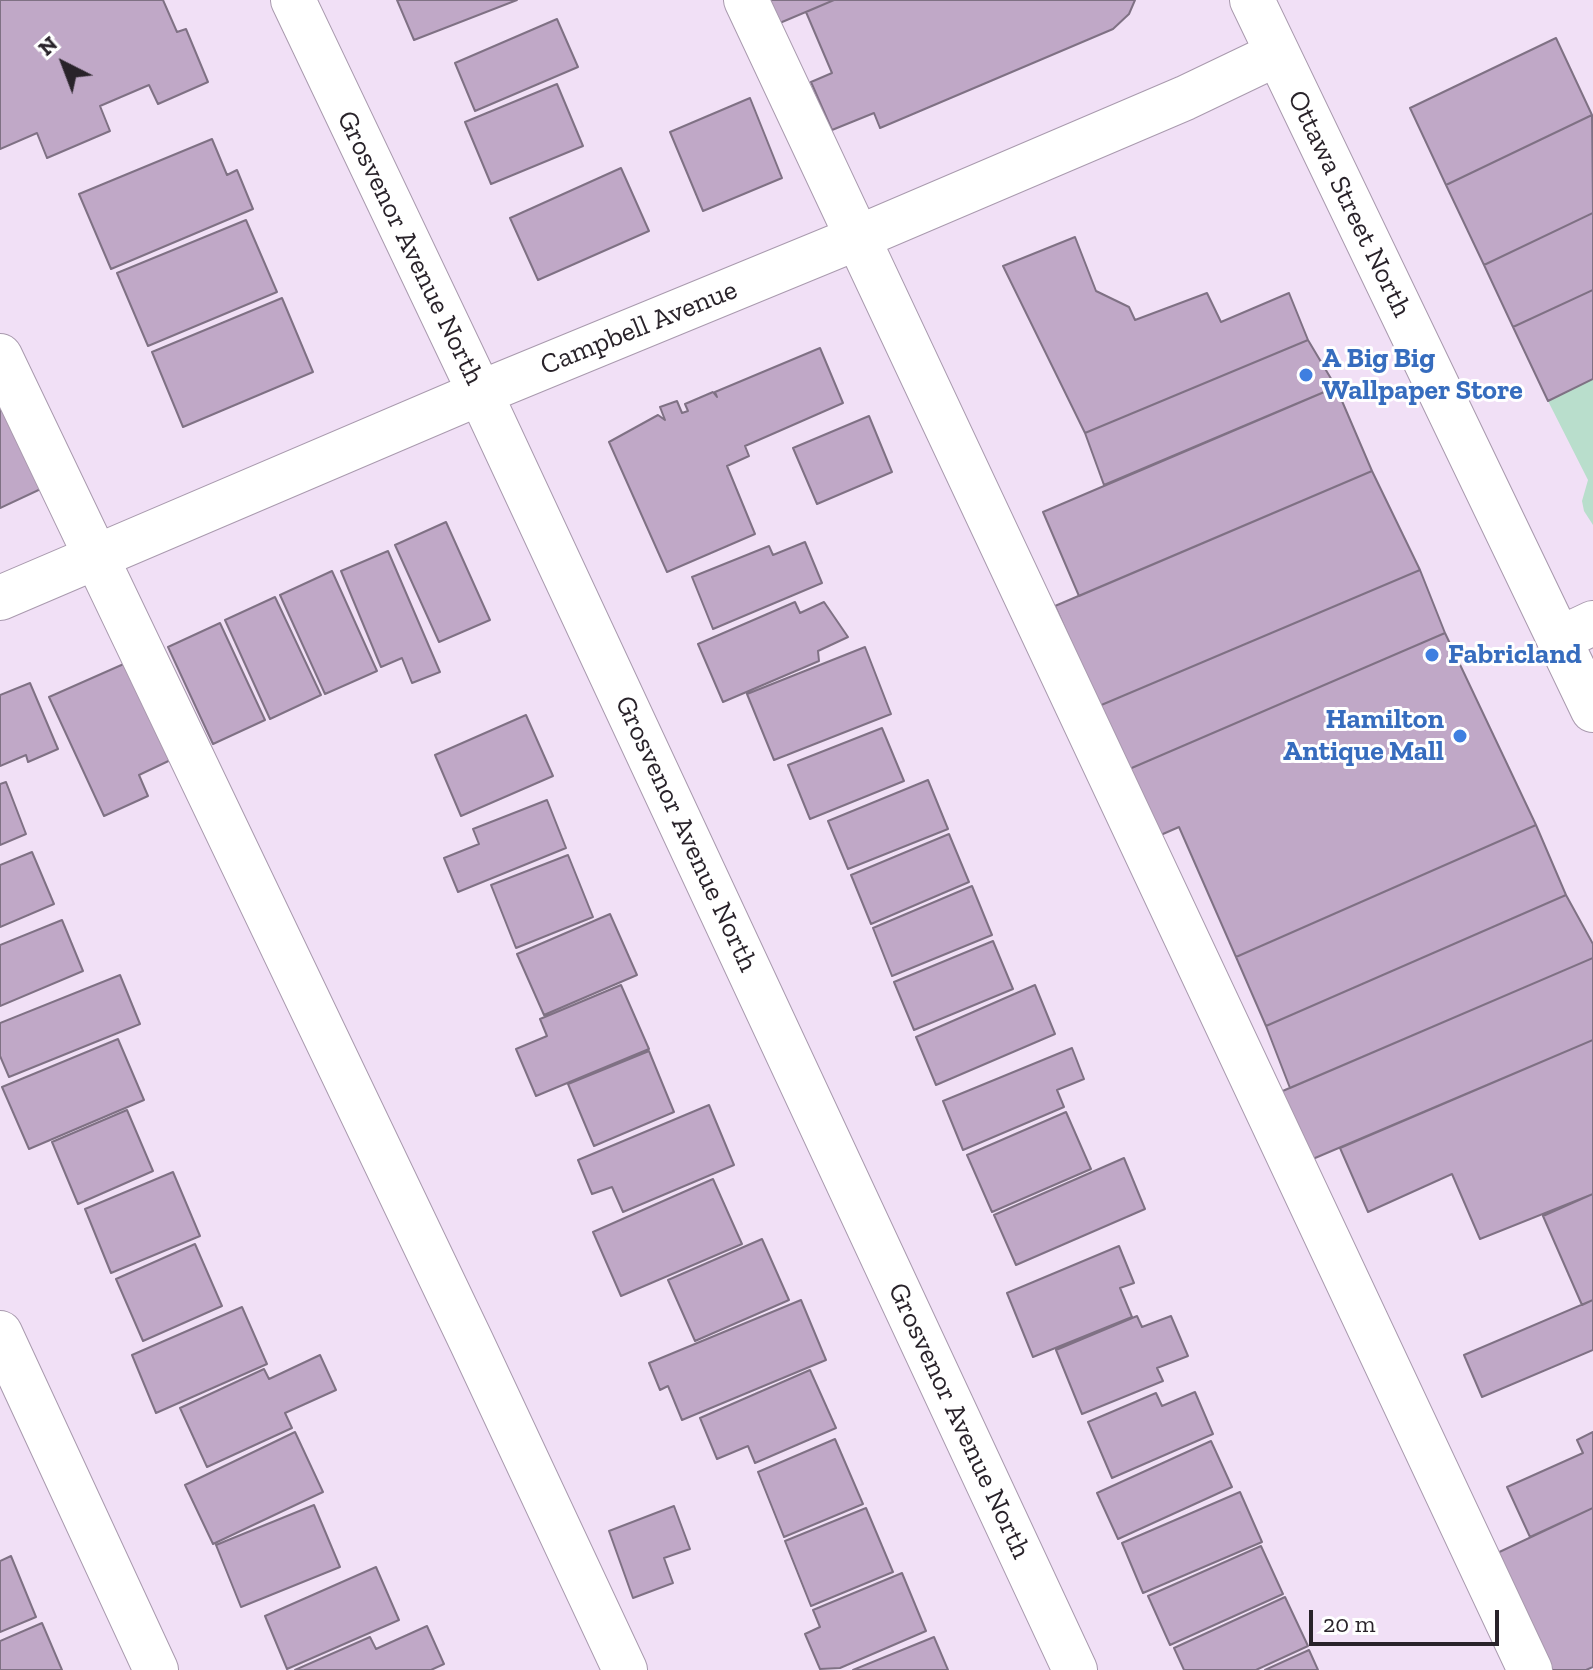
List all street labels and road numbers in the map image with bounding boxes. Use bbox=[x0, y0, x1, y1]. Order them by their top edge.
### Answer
street label: Ottawa Street North bbox=[1280, 85, 1418, 323]
street label: Grosvenor Avenue North bbox=[329, 106, 491, 390]
street label: Campbell Avenue bbox=[536, 273, 742, 383]
street label: Grosvenor Avenue North bbox=[607, 691, 765, 977]
street label: Grosvenor Avenue North bbox=[880, 1278, 1038, 1564]

